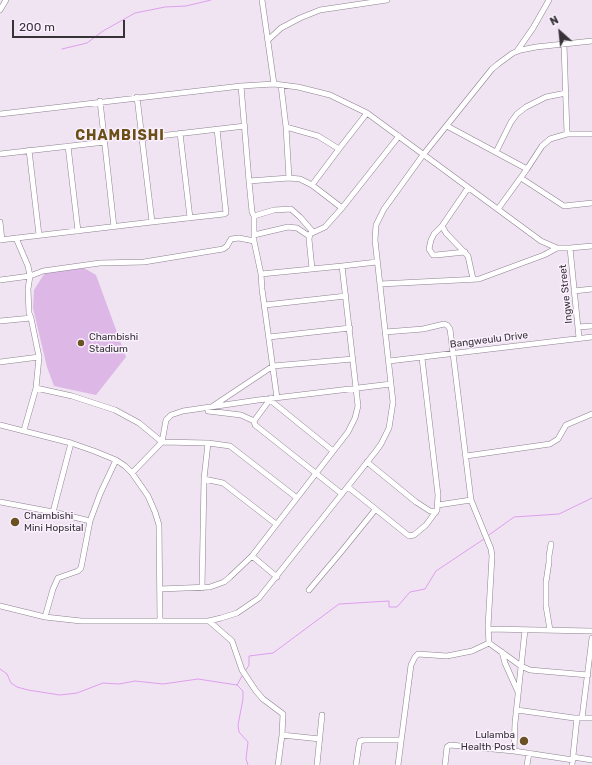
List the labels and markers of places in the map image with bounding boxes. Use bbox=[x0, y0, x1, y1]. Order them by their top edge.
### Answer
place label: Chambishi Stadium bbox=[89, 331, 138, 354]
marker: Chambishi Stadium bbox=[76, 338, 86, 348]
place label: Chambishi Mini Hopsital bbox=[24, 510, 84, 534]
marker: Chambishi Mini Hopsital bbox=[9, 516, 21, 528]
place label: Lulamba Health Post bbox=[461, 729, 515, 752]
marker: Lulamba Health Post bbox=[518, 735, 530, 747]

